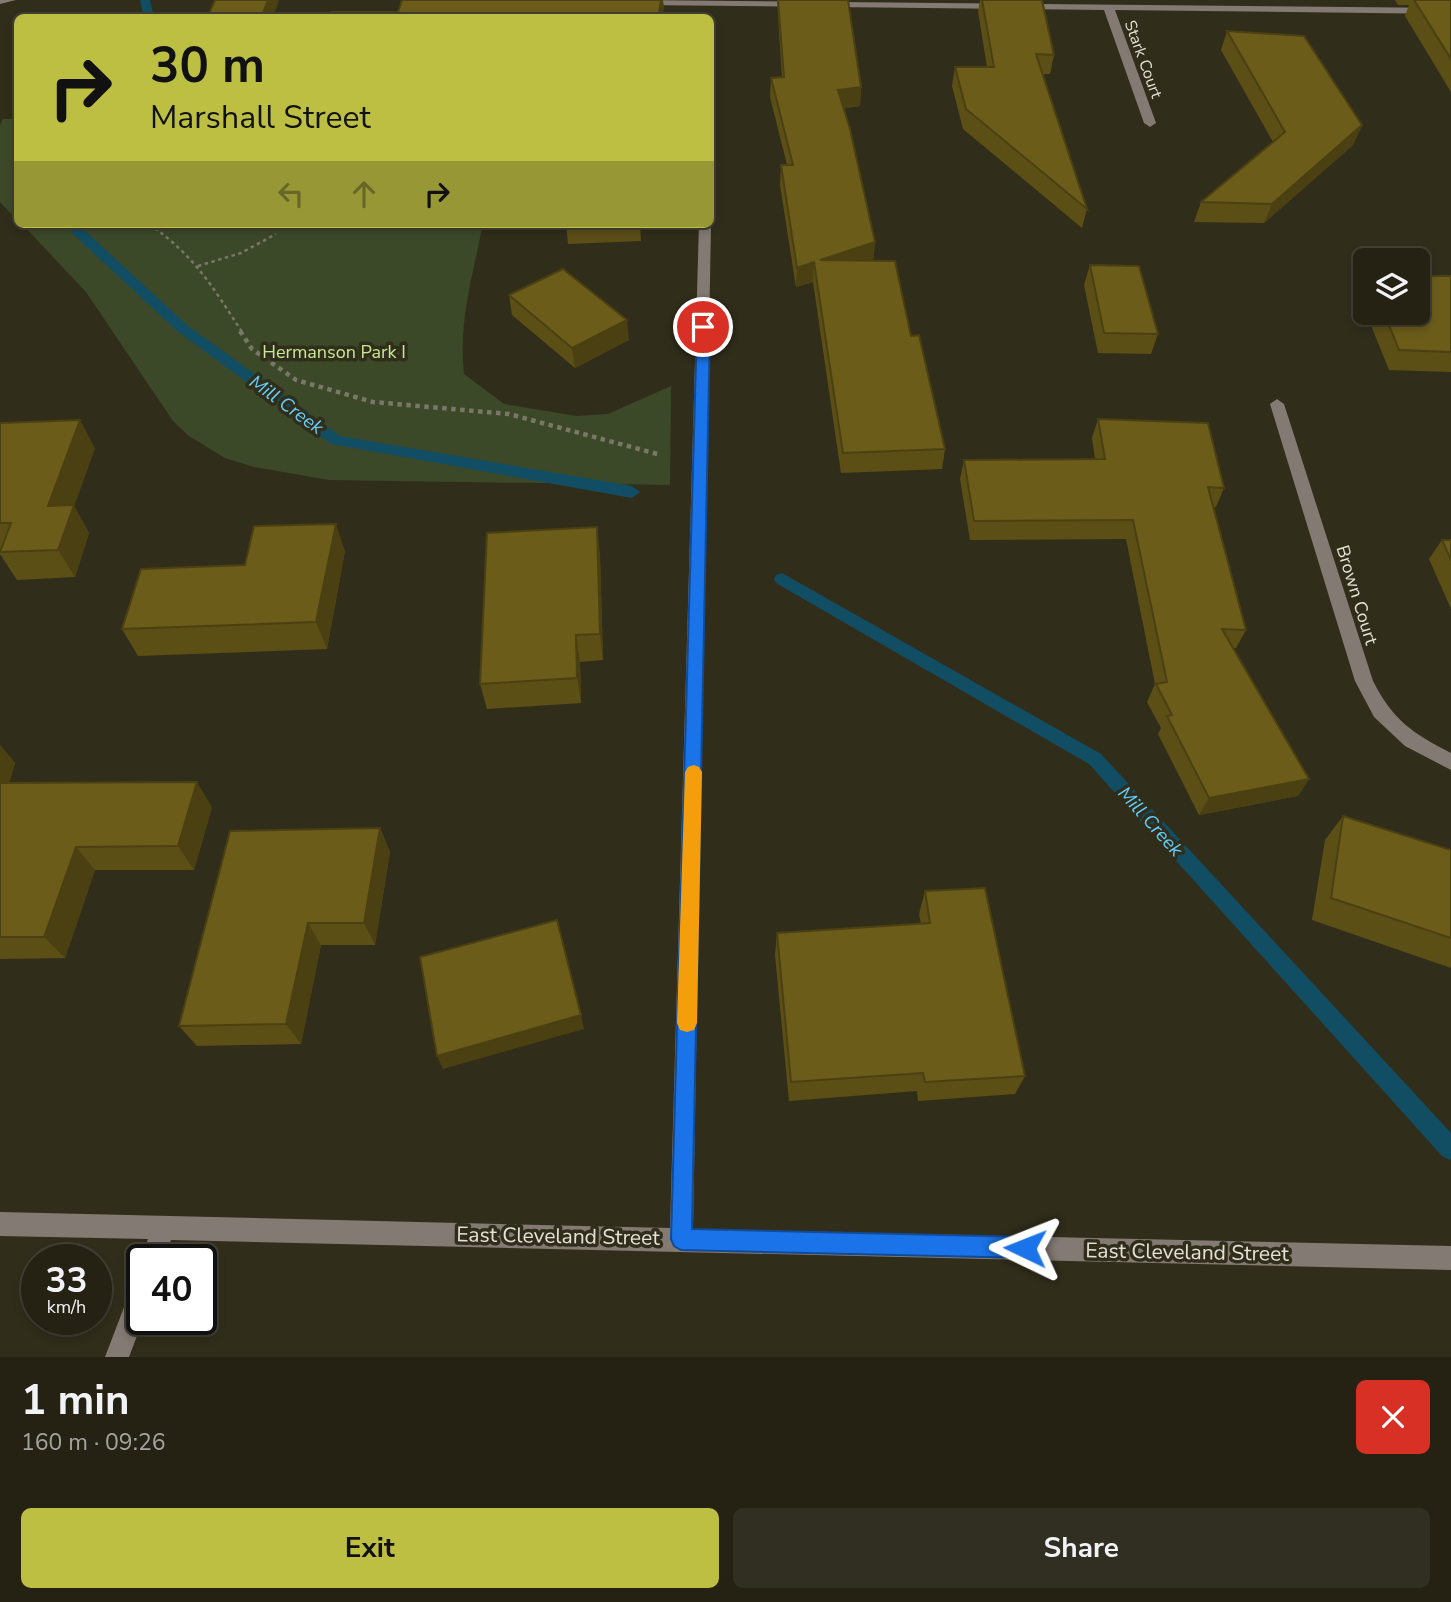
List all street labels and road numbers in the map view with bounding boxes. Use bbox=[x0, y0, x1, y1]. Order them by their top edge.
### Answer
street label: Stark Court bbox=[1119, 17, 1167, 102]
street label: Brown Court bbox=[1330, 542, 1384, 649]
street label: East Cleveland Street bbox=[456, 1220, 661, 1252]
street label: East Cleveland Street bbox=[1085, 1236, 1290, 1268]

